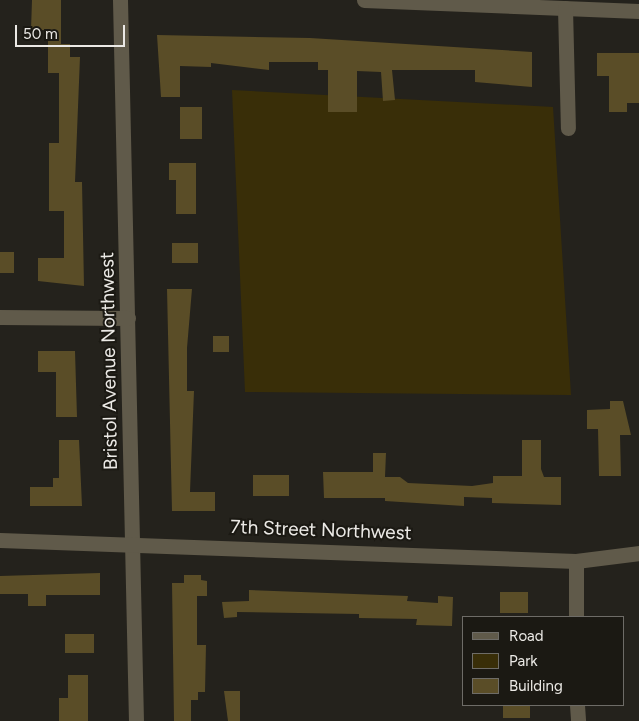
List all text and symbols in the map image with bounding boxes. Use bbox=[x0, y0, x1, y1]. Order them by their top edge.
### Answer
scale bar bbox=[18, 15, 128, 47]
text: 50 m bbox=[23, 25, 58, 43]
street label: Bristol Avenue Northwest bbox=[96, 252, 122, 470]
street label: 7th Street Northwest bbox=[230, 515, 412, 545]
legend bbox=[462, 616, 624, 706]
text: Road bbox=[509, 627, 544, 645]
text: Park bbox=[509, 652, 538, 670]
text: Building bbox=[509, 677, 563, 695]

